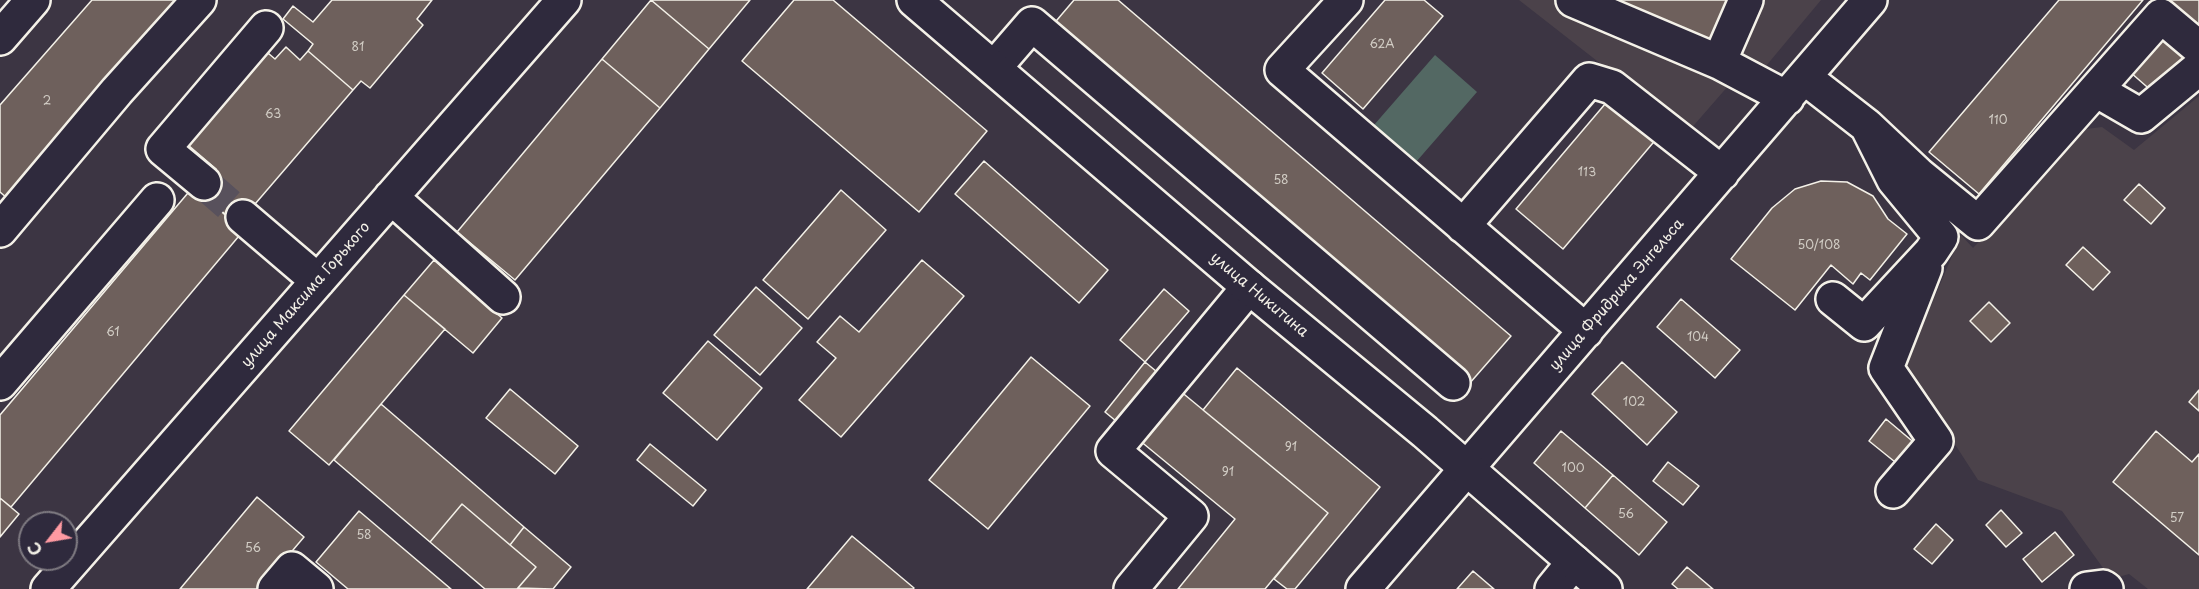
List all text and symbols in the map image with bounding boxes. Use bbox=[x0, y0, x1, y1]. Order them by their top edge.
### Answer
house number: 62А bbox=[1370, 38, 1394, 52]
house number: 81 bbox=[352, 41, 364, 55]
house number: 2 bbox=[43, 95, 51, 109]
house number: 63 bbox=[265, 108, 281, 122]
house number: 110 bbox=[1989, 114, 2007, 128]
house number: 113 bbox=[1578, 166, 1596, 180]
house number: 58 bbox=[1273, 174, 1289, 188]
street label: улица Фридриха Энгельса bbox=[1546, 215, 1688, 375]
street label: улица Максима Горького bbox=[238, 218, 374, 372]
house number: 50/108 bbox=[1798, 239, 1840, 253]
street label: улица Никитина bbox=[1206, 249, 1312, 341]
house number: 61 bbox=[106, 326, 120, 340]
house number: 104 bbox=[1687, 331, 1709, 345]
house number: 102 bbox=[1623, 396, 1645, 410]
house number: 91 bbox=[1285, 441, 1297, 455]
house number: 100 bbox=[1562, 462, 1584, 476]
house number: 91 bbox=[1222, 466, 1234, 480]
house number: 56 bbox=[1618, 508, 1634, 522]
north arrow bbox=[18, 511, 78, 571]
house number: 57 bbox=[2170, 512, 2184, 526]
house number: 58 bbox=[356, 529, 372, 543]
text: С bbox=[21, 538, 48, 561]
house number: 56 bbox=[245, 542, 261, 556]

